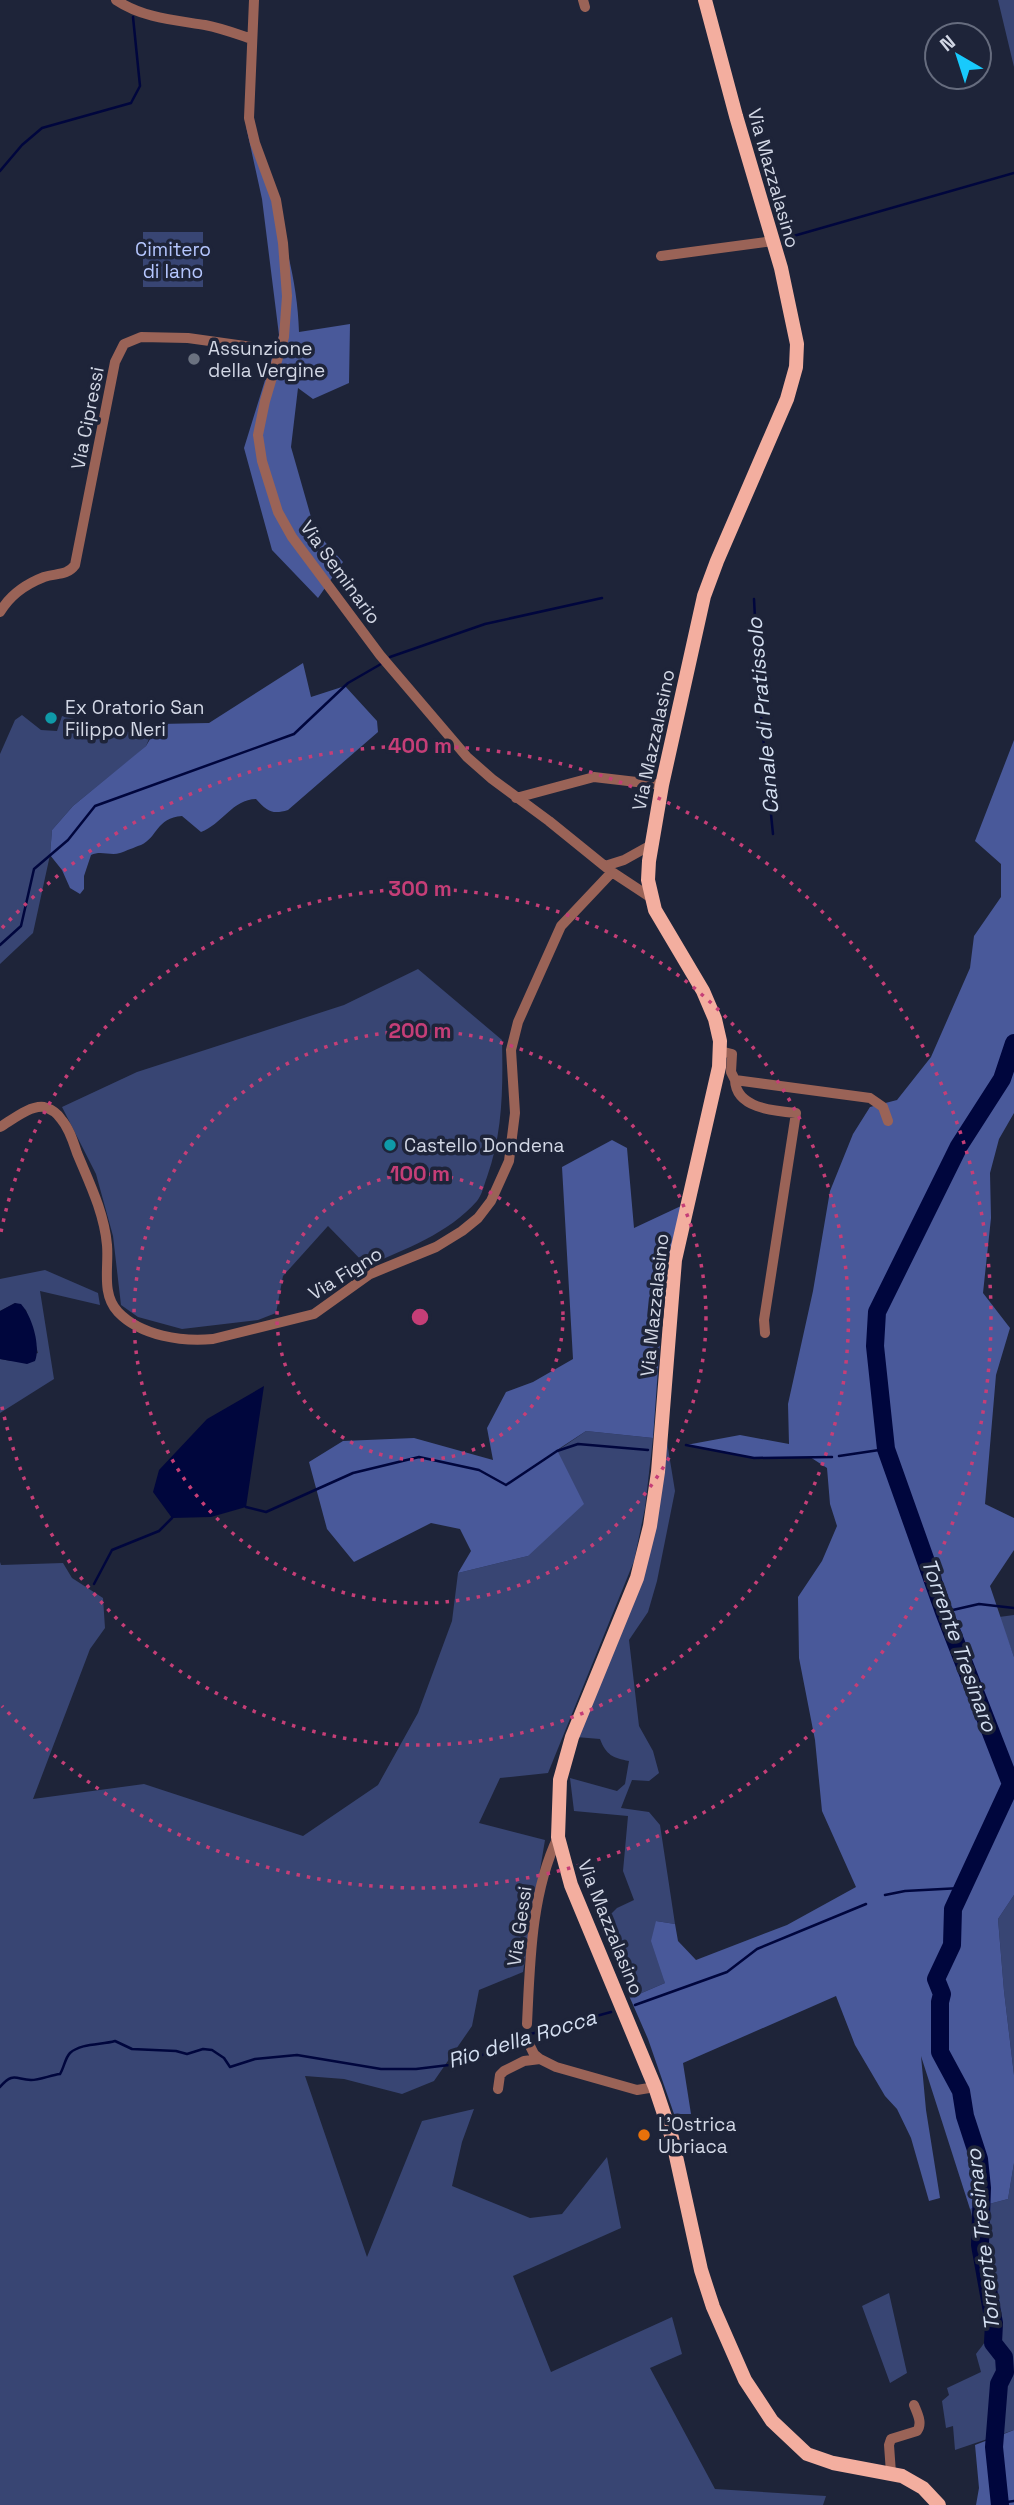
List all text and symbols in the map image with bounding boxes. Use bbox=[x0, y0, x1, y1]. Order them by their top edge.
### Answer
north arrow bbox=[923, 21, 993, 91]
text: N bbox=[935, 29, 960, 57]
street label: Via Mazzalasino bbox=[742, 106, 805, 251]
park label: Cimitero di Iano bbox=[135, 237, 211, 284]
place label: Assunzione della Vergine bbox=[208, 336, 325, 383]
marker: Assunzione della Vergine bbox=[186, 351, 202, 367]
street label: Via Cipressi bbox=[65, 365, 110, 472]
street label: Via Seminario bbox=[295, 516, 387, 629]
water label: Canale di Pratissolo bbox=[740, 616, 785, 815]
street label: Via Mazzalasino bbox=[626, 667, 681, 813]
place label: Ex Oratorio San Filippo Neri bbox=[65, 695, 205, 742]
marker: Ex Oratorio San Filippo Neri bbox=[43, 710, 59, 726]
text: 400 m bbox=[388, 732, 452, 759]
text: 300 m bbox=[388, 875, 452, 902]
text: 200 m bbox=[389, 1017, 451, 1044]
place label: Castello Dondena bbox=[404, 1133, 565, 1158]
marker: Castello Dondena bbox=[382, 1137, 398, 1153]
text: 100 m bbox=[390, 1160, 450, 1187]
street label: Via Mazzalasino bbox=[635, 1232, 674, 1378]
street label: Via Figno bbox=[304, 1241, 387, 1306]
centre of rings bbox=[408, 1305, 432, 1329]
water label: Torrente Tresinaro bbox=[916, 1554, 1004, 1736]
street label: Via Mazzalasino bbox=[572, 1856, 649, 1999]
street label: Via Gessi bbox=[502, 1884, 537, 1968]
water label: Rio della Rocca bbox=[444, 2003, 600, 2074]
place label: L’Ostrica Ubriaca bbox=[658, 2112, 736, 2159]
marker: L’Ostrica Ubriaca bbox=[636, 2127, 652, 2143]
water label: Torrente Tresinaro bbox=[959, 2147, 1005, 2332]

